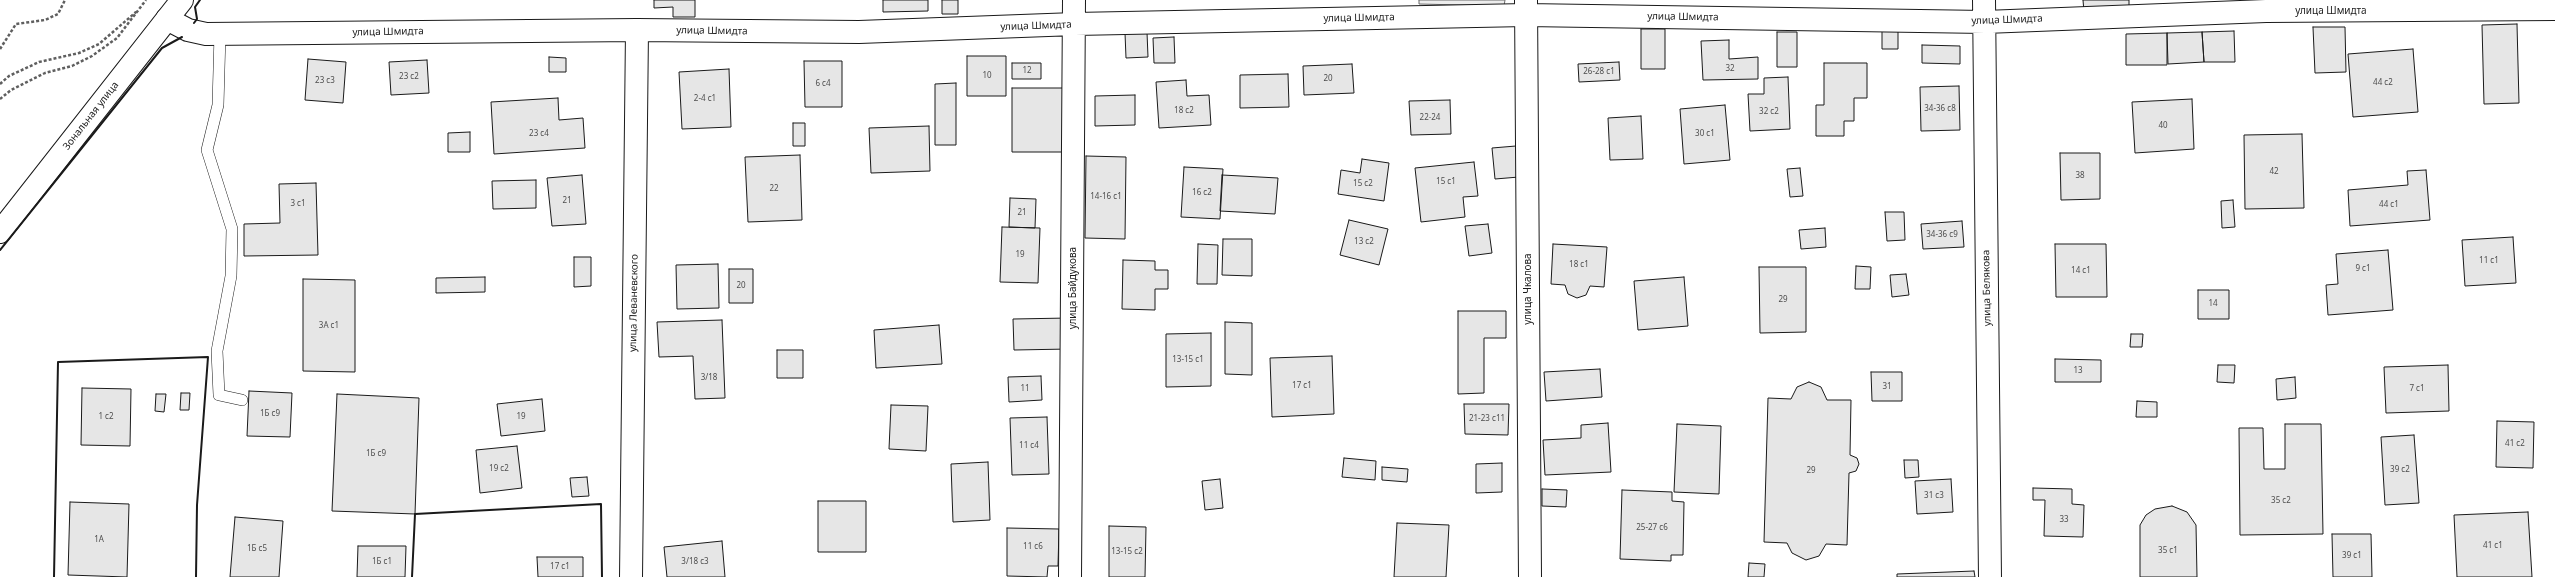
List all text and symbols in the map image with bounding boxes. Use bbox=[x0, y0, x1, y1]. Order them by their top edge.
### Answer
street label: улица Шмидта bbox=[2295, 5, 2367, 17]
street label: улица Шмидта bbox=[1647, 10, 1719, 24]
street label: улица Шмидта bbox=[1323, 11, 1395, 25]
street label: улица Шмидта bbox=[1971, 13, 2043, 27]
street label: улица Шмидта bbox=[1000, 19, 1072, 33]
street label: улица Шмидта bbox=[676, 24, 748, 38]
street label: улица Шмидта bbox=[352, 25, 424, 39]
house number: 32 bbox=[1725, 64, 1735, 74]
house number: 12 bbox=[1022, 66, 1032, 76]
house number: 26-28 с1 bbox=[1583, 67, 1615, 77]
house number: 10 bbox=[982, 71, 992, 81]
house number: 23 с2 bbox=[399, 72, 419, 82]
house number: 20 bbox=[1323, 74, 1333, 84]
house number: 23 с3 bbox=[315, 76, 335, 86]
house number: 44 с2 bbox=[2373, 78, 2393, 88]
house number: 6 с4 bbox=[815, 79, 831, 89]
street label: Зональная улица bbox=[61, 80, 121, 152]
house number: 2-4 с1 bbox=[694, 94, 716, 104]
house number: 34-36 с8 bbox=[1924, 104, 1956, 114]
house number: 18 с2 bbox=[1174, 106, 1194, 116]
house number: 32 с2 bbox=[1759, 107, 1779, 117]
house number: 22-24 bbox=[1420, 113, 1440, 123]
house number: 40 bbox=[2158, 121, 2168, 131]
house number: 23 с4 bbox=[529, 129, 549, 139]
house number: 30 с1 bbox=[1695, 129, 1715, 139]
house number: 42 bbox=[2269, 167, 2279, 177]
house number: 38 bbox=[2075, 171, 2085, 181]
house number: 15 с1 bbox=[1436, 177, 1456, 187]
house number: 15 с2 bbox=[1353, 179, 1373, 189]
house number: 22 bbox=[769, 184, 779, 194]
house number: 16 с2 bbox=[1192, 188, 1212, 198]
house number: 14-16 с1 bbox=[1090, 192, 1122, 202]
house number: 21 bbox=[562, 196, 572, 206]
house number: 3 с1 bbox=[290, 199, 306, 209]
house number: 44 с1 bbox=[2379, 200, 2399, 210]
house number: 21 bbox=[1017, 208, 1027, 218]
house number: 34-36 с9 bbox=[1926, 230, 1958, 240]
house number: 13 с2 bbox=[1354, 237, 1374, 247]
street label: улица Байдукова bbox=[1067, 247, 1079, 329]
house number: 19 bbox=[1015, 250, 1025, 260]
street label: улица Белякова bbox=[1980, 250, 1994, 326]
street label: улица Чкалова bbox=[1522, 253, 1534, 325]
street label: улица Леваневского bbox=[627, 254, 641, 352]
house number: 11 с1 bbox=[2479, 256, 2499, 266]
house number: 18 с1 bbox=[1569, 260, 1589, 270]
house number: 9 с1 bbox=[2355, 264, 2371, 274]
house number: 14 с1 bbox=[2071, 266, 2091, 276]
house number: 20 bbox=[736, 281, 746, 291]
house number: 29 bbox=[1778, 295, 1788, 305]
house number: 14 bbox=[2208, 299, 2218, 309]
house number: 3А с1 bbox=[319, 321, 339, 331]
house number: 13-15 с1 bbox=[1172, 355, 1204, 365]
house number: 13 bbox=[2073, 366, 2083, 376]
house number: 3/18 bbox=[701, 373, 717, 383]
house number: 17 с1 bbox=[1292, 381, 1312, 391]
house number: 31 bbox=[1882, 382, 1892, 392]
house number: 11 bbox=[1020, 384, 1030, 394]
house number: 7 с1 bbox=[2409, 384, 2425, 394]
house number: 1Б с9 bbox=[260, 409, 280, 419]
house number: 1 с2 bbox=[98, 412, 114, 422]
house number: 19 bbox=[516, 412, 526, 422]
house number: 21-23 с11 bbox=[1469, 414, 1505, 424]
house number: 41 с2 bbox=[2505, 439, 2525, 449]
house number: 11 с4 bbox=[1019, 441, 1039, 451]
house number: 1Б с9 bbox=[366, 449, 386, 459]
house number: 19 с2 bbox=[489, 464, 509, 474]
house number: 39 с2 bbox=[2390, 465, 2410, 475]
house number: 29 bbox=[1806, 466, 1816, 476]
house number: 31 с3 bbox=[1924, 491, 1944, 501]
house number: 35 с2 bbox=[2271, 496, 2291, 506]
house number: 33 bbox=[2059, 515, 2069, 525]
house number: 25-27 с6 bbox=[1636, 523, 1668, 533]
house number: 1А bbox=[94, 535, 104, 545]
house number: 41 с1 bbox=[2483, 541, 2503, 551]
house number: 11 с6 bbox=[1023, 542, 1043, 552]
house number: 1Б с5 bbox=[247, 544, 267, 554]
house number: 35 с1 bbox=[2158, 546, 2178, 556]
house number: 13-15 с2 bbox=[1111, 547, 1143, 557]
house number: 39 с1 bbox=[2342, 551, 2362, 561]
house number: 1Б с1 bbox=[372, 557, 392, 567]
house number: 3/18 с3 bbox=[681, 557, 709, 567]
house number: 17 с1 bbox=[550, 562, 570, 572]

